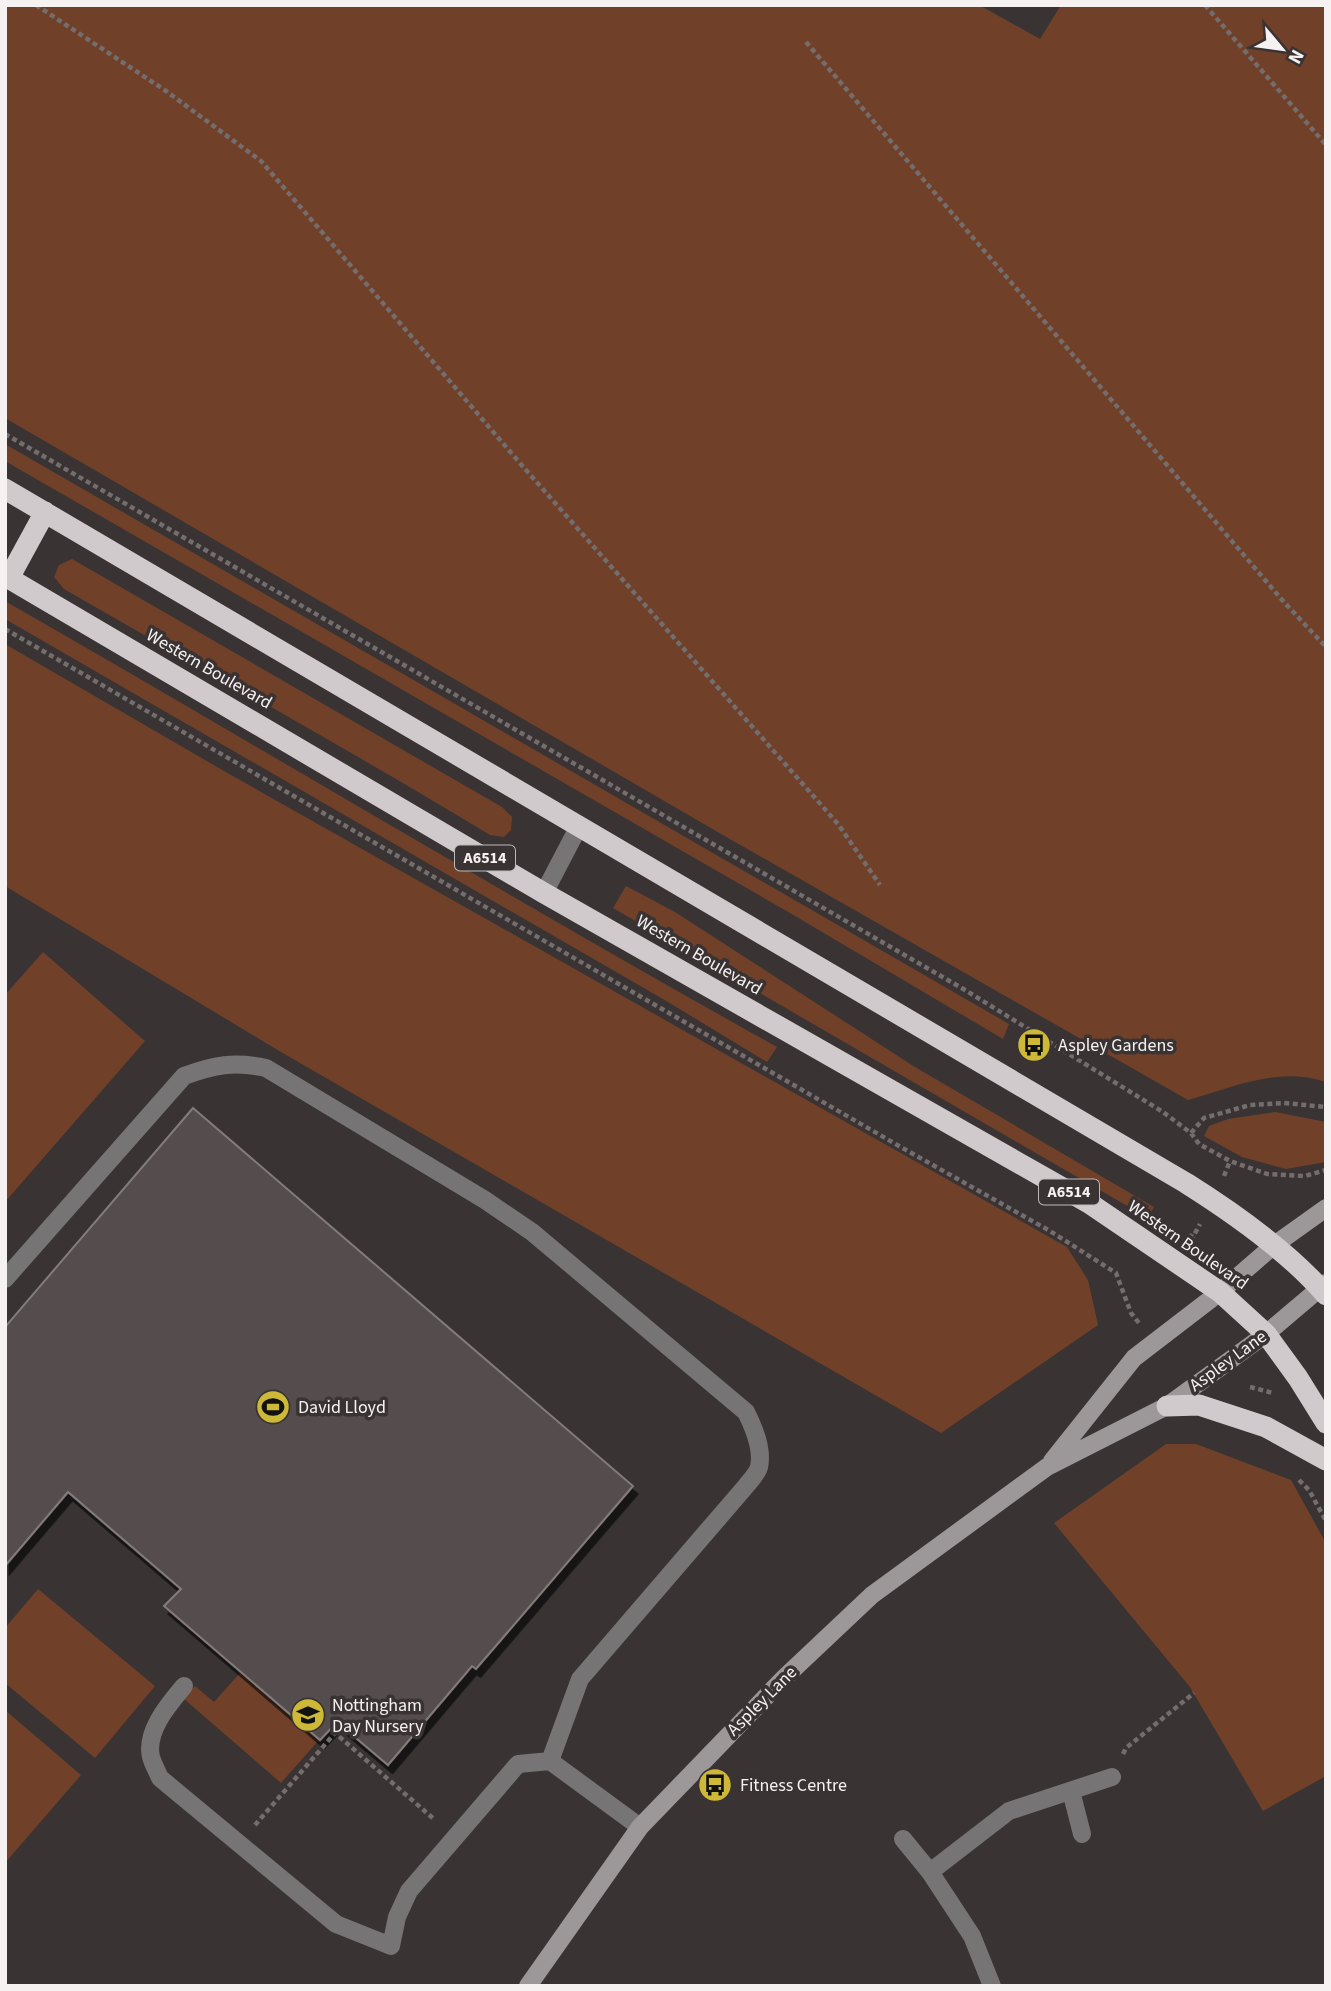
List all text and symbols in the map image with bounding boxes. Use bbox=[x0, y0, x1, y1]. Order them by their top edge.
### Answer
north arrow bbox=[1247, 14, 1317, 84]
text: N bbox=[1281, 44, 1310, 69]
street label: Western Boulevard bbox=[141, 623, 277, 715]
road number: A6514 bbox=[455, 846, 515, 870]
street label: Western Boulevard bbox=[631, 909, 767, 1001]
bus stop icon: Aspley Gardens bbox=[1015, 1026, 1053, 1064]
place label: Aspley Gardens bbox=[1058, 1033, 1174, 1058]
road number: A6514 bbox=[1039, 1180, 1099, 1204]
street label: Western Boulevard bbox=[1123, 1194, 1253, 1296]
street label: Aspley Lane bbox=[1184, 1324, 1272, 1398]
sports icon: David Lloyd bbox=[254, 1388, 292, 1426]
place label: David Lloyd bbox=[298, 1395, 386, 1420]
street label: Aspley Lane bbox=[721, 1660, 803, 1742]
place label: Nottingham Day Nursery bbox=[332, 1693, 424, 1739]
school or university icon: Nottingham Day Nursery bbox=[289, 1696, 327, 1734]
bus stop icon: Fitness Centre bbox=[696, 1766, 734, 1804]
place label: Fitness Centre bbox=[740, 1773, 847, 1798]

